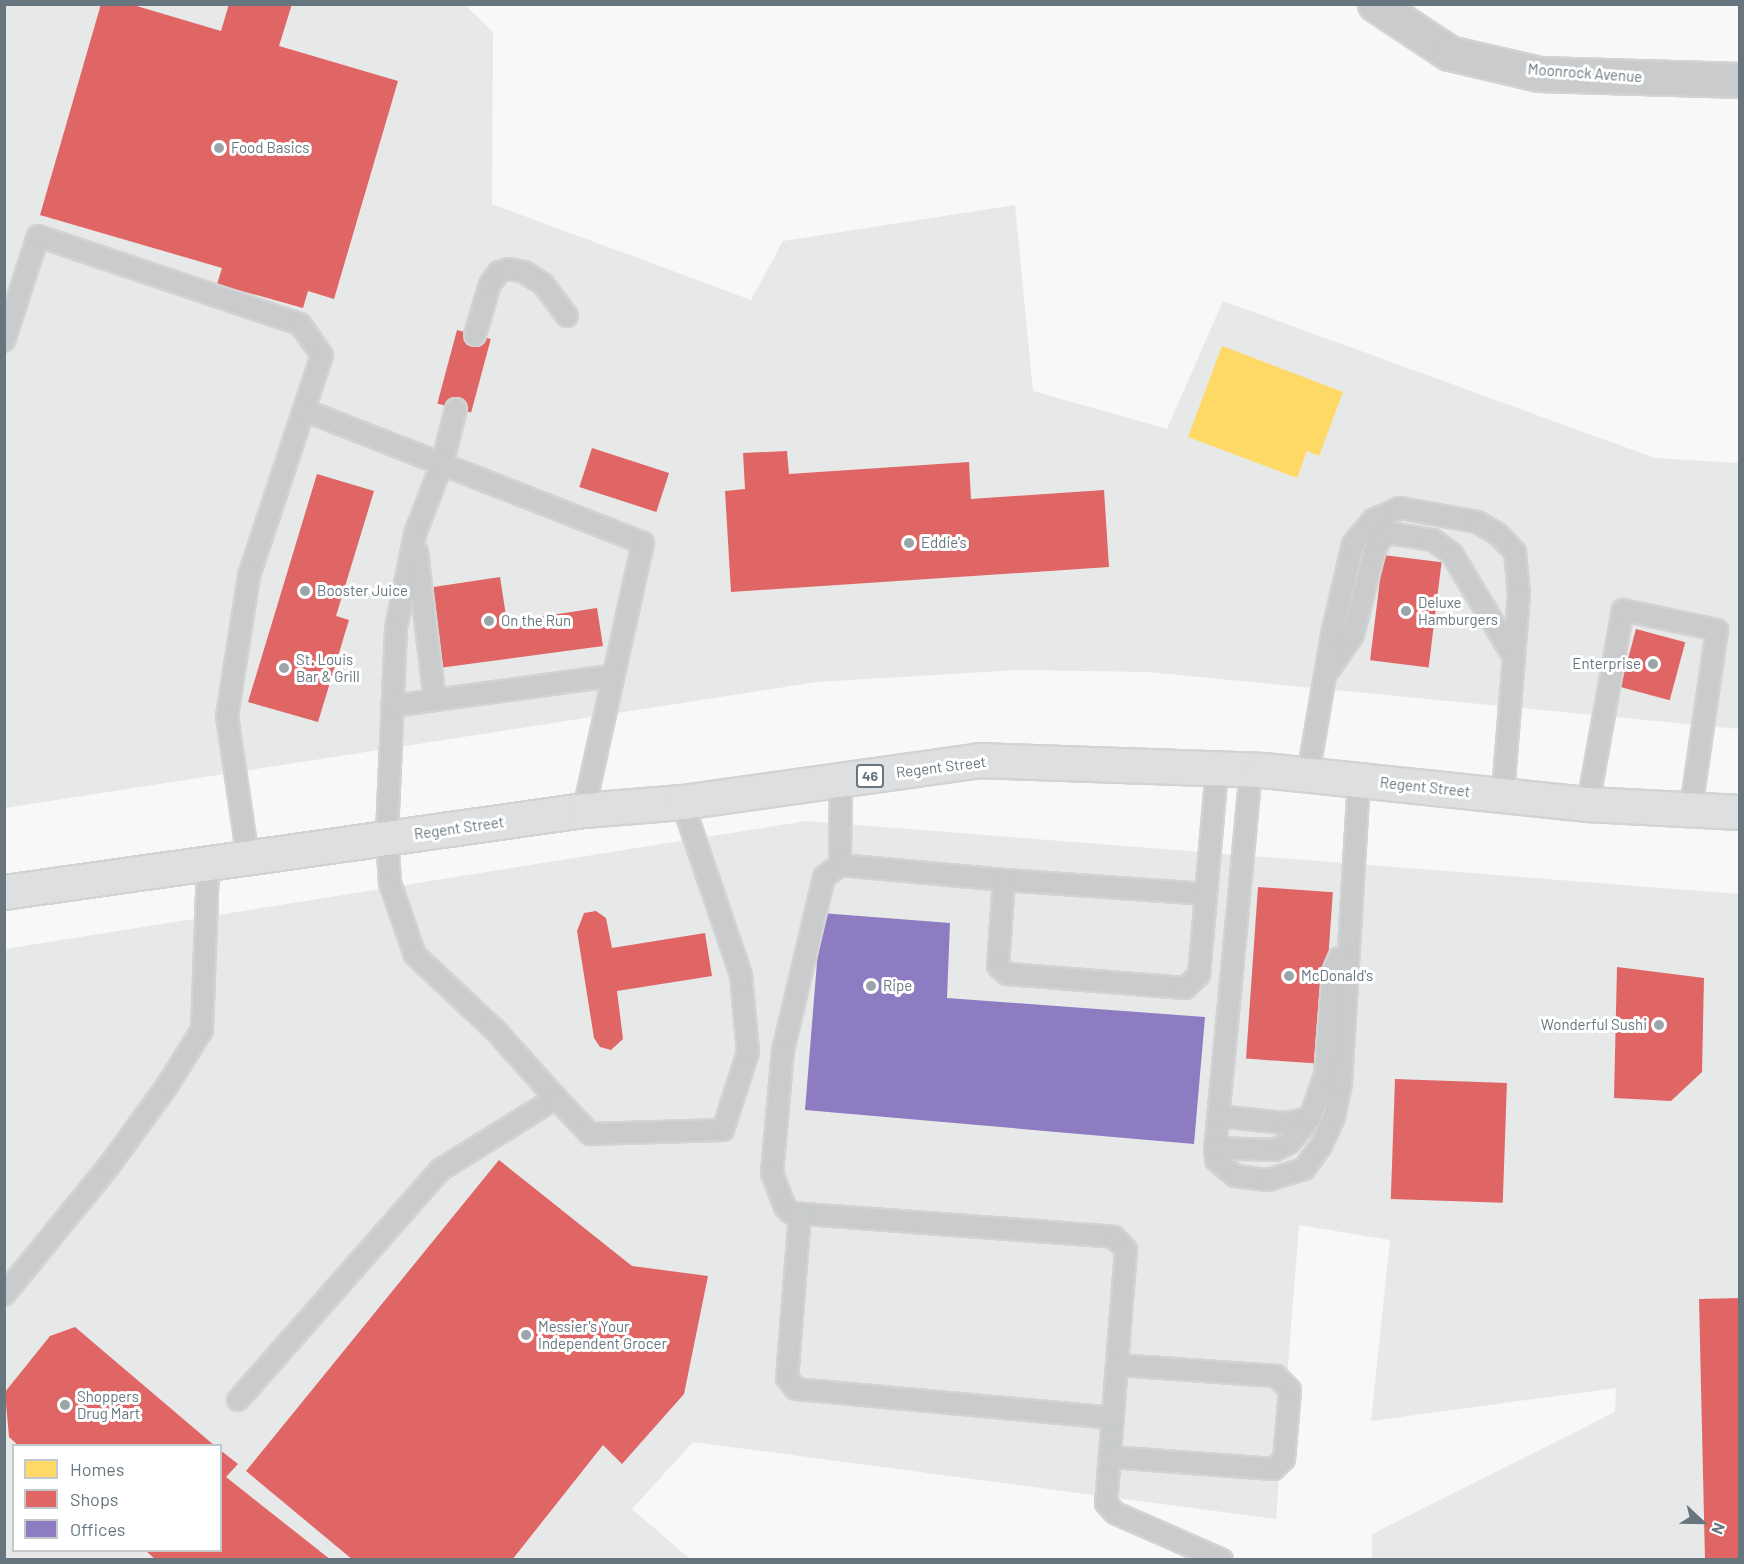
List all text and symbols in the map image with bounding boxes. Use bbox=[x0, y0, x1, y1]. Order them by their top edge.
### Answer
street label: Moonrock Avenue bbox=[1527, 60, 1643, 86]
place label: Food Basics bbox=[231, 139, 309, 157]
marker: Food Basics bbox=[212, 141, 226, 155]
place label: Eddie's bbox=[921, 534, 967, 552]
marker: Eddie's bbox=[902, 536, 916, 550]
place label: Booster Juice bbox=[317, 582, 408, 600]
marker: Booster Juice bbox=[298, 584, 312, 598]
place label: Deluxe Hamburgers bbox=[1418, 593, 1498, 628]
marker: Deluxe Hamburgers bbox=[1399, 604, 1413, 618]
place label: On the Run bbox=[501, 612, 571, 630]
marker: On the Run bbox=[482, 614, 496, 628]
place label: St. Louis Bar & Grill bbox=[296, 650, 360, 685]
place label: Enterprise bbox=[1572, 655, 1641, 673]
marker: Enterprise bbox=[1646, 657, 1660, 671]
marker: St. Louis Bar & Grill bbox=[277, 661, 291, 675]
street label: Regent Street bbox=[895, 753, 987, 781]
road number: 46 bbox=[855, 765, 885, 787]
street label: Regent Street bbox=[1379, 773, 1471, 801]
street label: Regent Street bbox=[413, 813, 505, 843]
place label: McDonald's bbox=[1301, 967, 1373, 985]
marker: McDonald's bbox=[1282, 969, 1296, 983]
place label: Ripe bbox=[883, 977, 912, 995]
marker: Ripe bbox=[864, 979, 878, 993]
place label: Wonderful Sushi bbox=[1541, 1016, 1647, 1034]
marker: Wonderful Sushi bbox=[1652, 1018, 1666, 1032]
place label: Messier's Your Independent Grocer bbox=[538, 1317, 667, 1352]
marker: Messier's Your Independent Grocer bbox=[519, 1328, 533, 1342]
place label: Shoppers Drug Mart bbox=[77, 1387, 140, 1422]
marker: Shoppers Drug Mart bbox=[58, 1398, 72, 1412]
legend bbox=[12, 1444, 222, 1552]
text: Homes bbox=[70, 1458, 124, 1480]
text: Shops bbox=[70, 1488, 119, 1510]
north arrow bbox=[1672, 1492, 1732, 1552]
text: Offices bbox=[70, 1518, 126, 1540]
text: N bbox=[1708, 1520, 1730, 1537]

